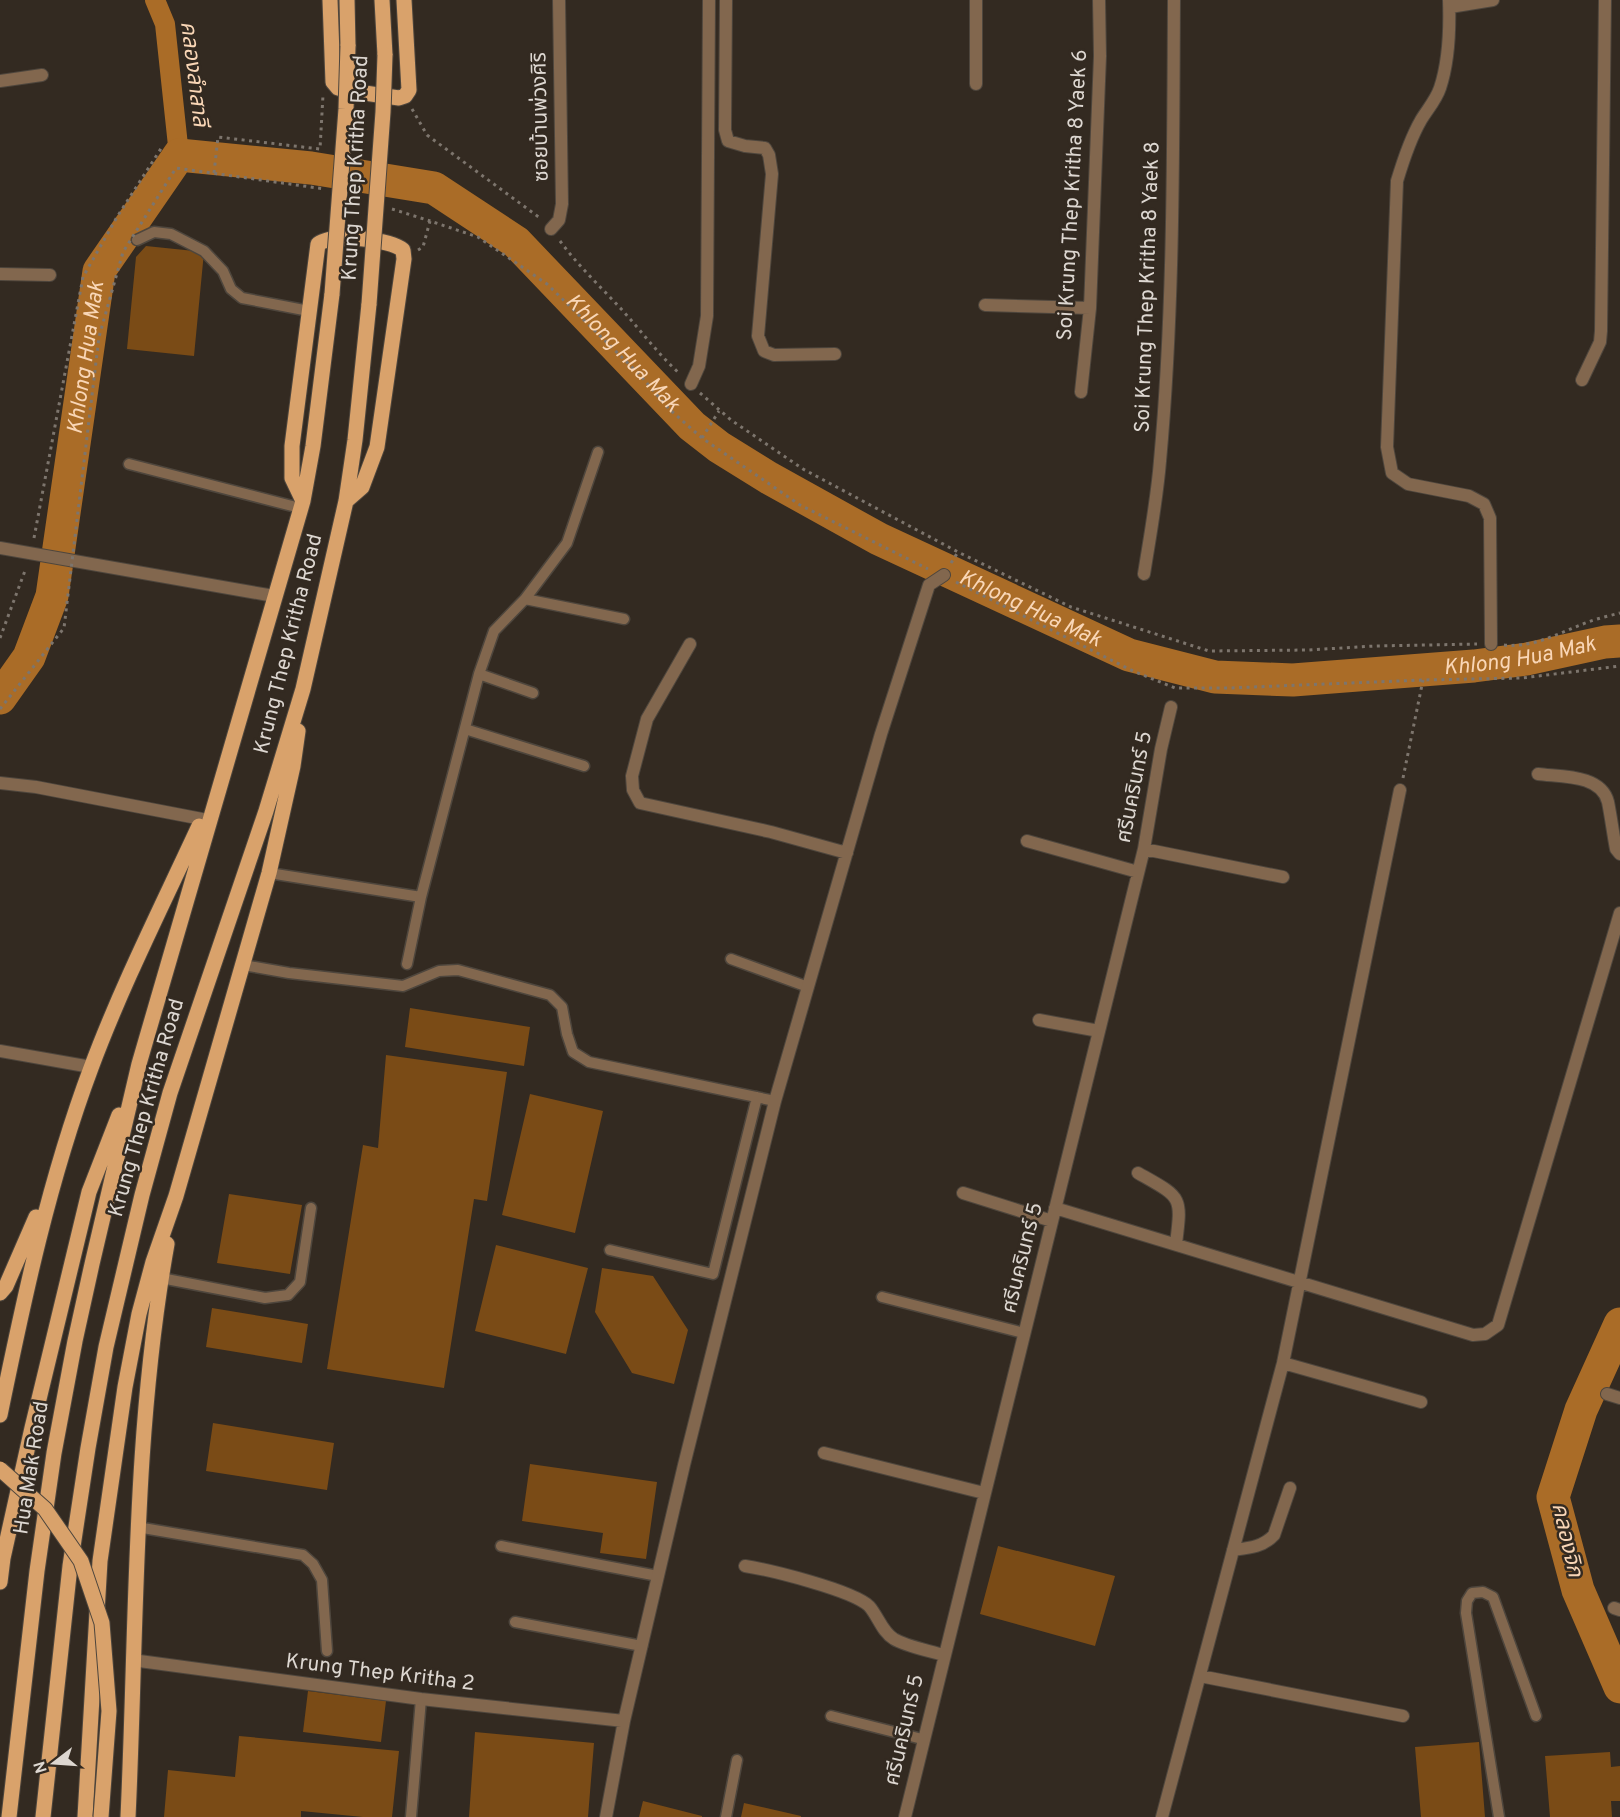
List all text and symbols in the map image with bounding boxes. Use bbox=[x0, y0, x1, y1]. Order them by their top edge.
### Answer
water label: คลองลำสาลี bbox=[173, 20, 213, 131]
street label: Soi Krung Thep Kritha 8 Yaek 6 bbox=[1052, 49, 1094, 341]
street label: ซอยบ้านพ่วงศิริ bbox=[526, 52, 556, 182]
street label: Krung Thep Kritha Road bbox=[337, 55, 375, 281]
street label: Soi Krung Thep Kritha 8 Yaek 8 bbox=[1129, 141, 1167, 433]
water label: Khlong Hua Mak bbox=[62, 279, 111, 436]
water label: Khlong Hua Mak bbox=[559, 288, 686, 419]
street label: Krung Thep Kritha Road bbox=[249, 531, 329, 757]
water label: Khlong Hua Mak bbox=[954, 564, 1106, 654]
water label: Khlong Hua Mak bbox=[1443, 631, 1599, 682]
street label: ศรีนครินทร์ 5 bbox=[1111, 729, 1159, 845]
street label: Krung Thep Kritha Road bbox=[103, 996, 191, 1220]
street label: ศรีนครินทร์ 5 bbox=[996, 1200, 1050, 1316]
street label: Hua Mak Road bbox=[8, 1399, 56, 1537]
water label: คลองจิก bbox=[1544, 1500, 1588, 1581]
street label: Krung Thep Kritha 2 bbox=[284, 1648, 476, 1698]
street label: ศรีนครินทร์ 5 bbox=[879, 1672, 931, 1788]
north arrow bbox=[24, 1733, 84, 1793]
text: N bbox=[30, 1758, 53, 1775]

